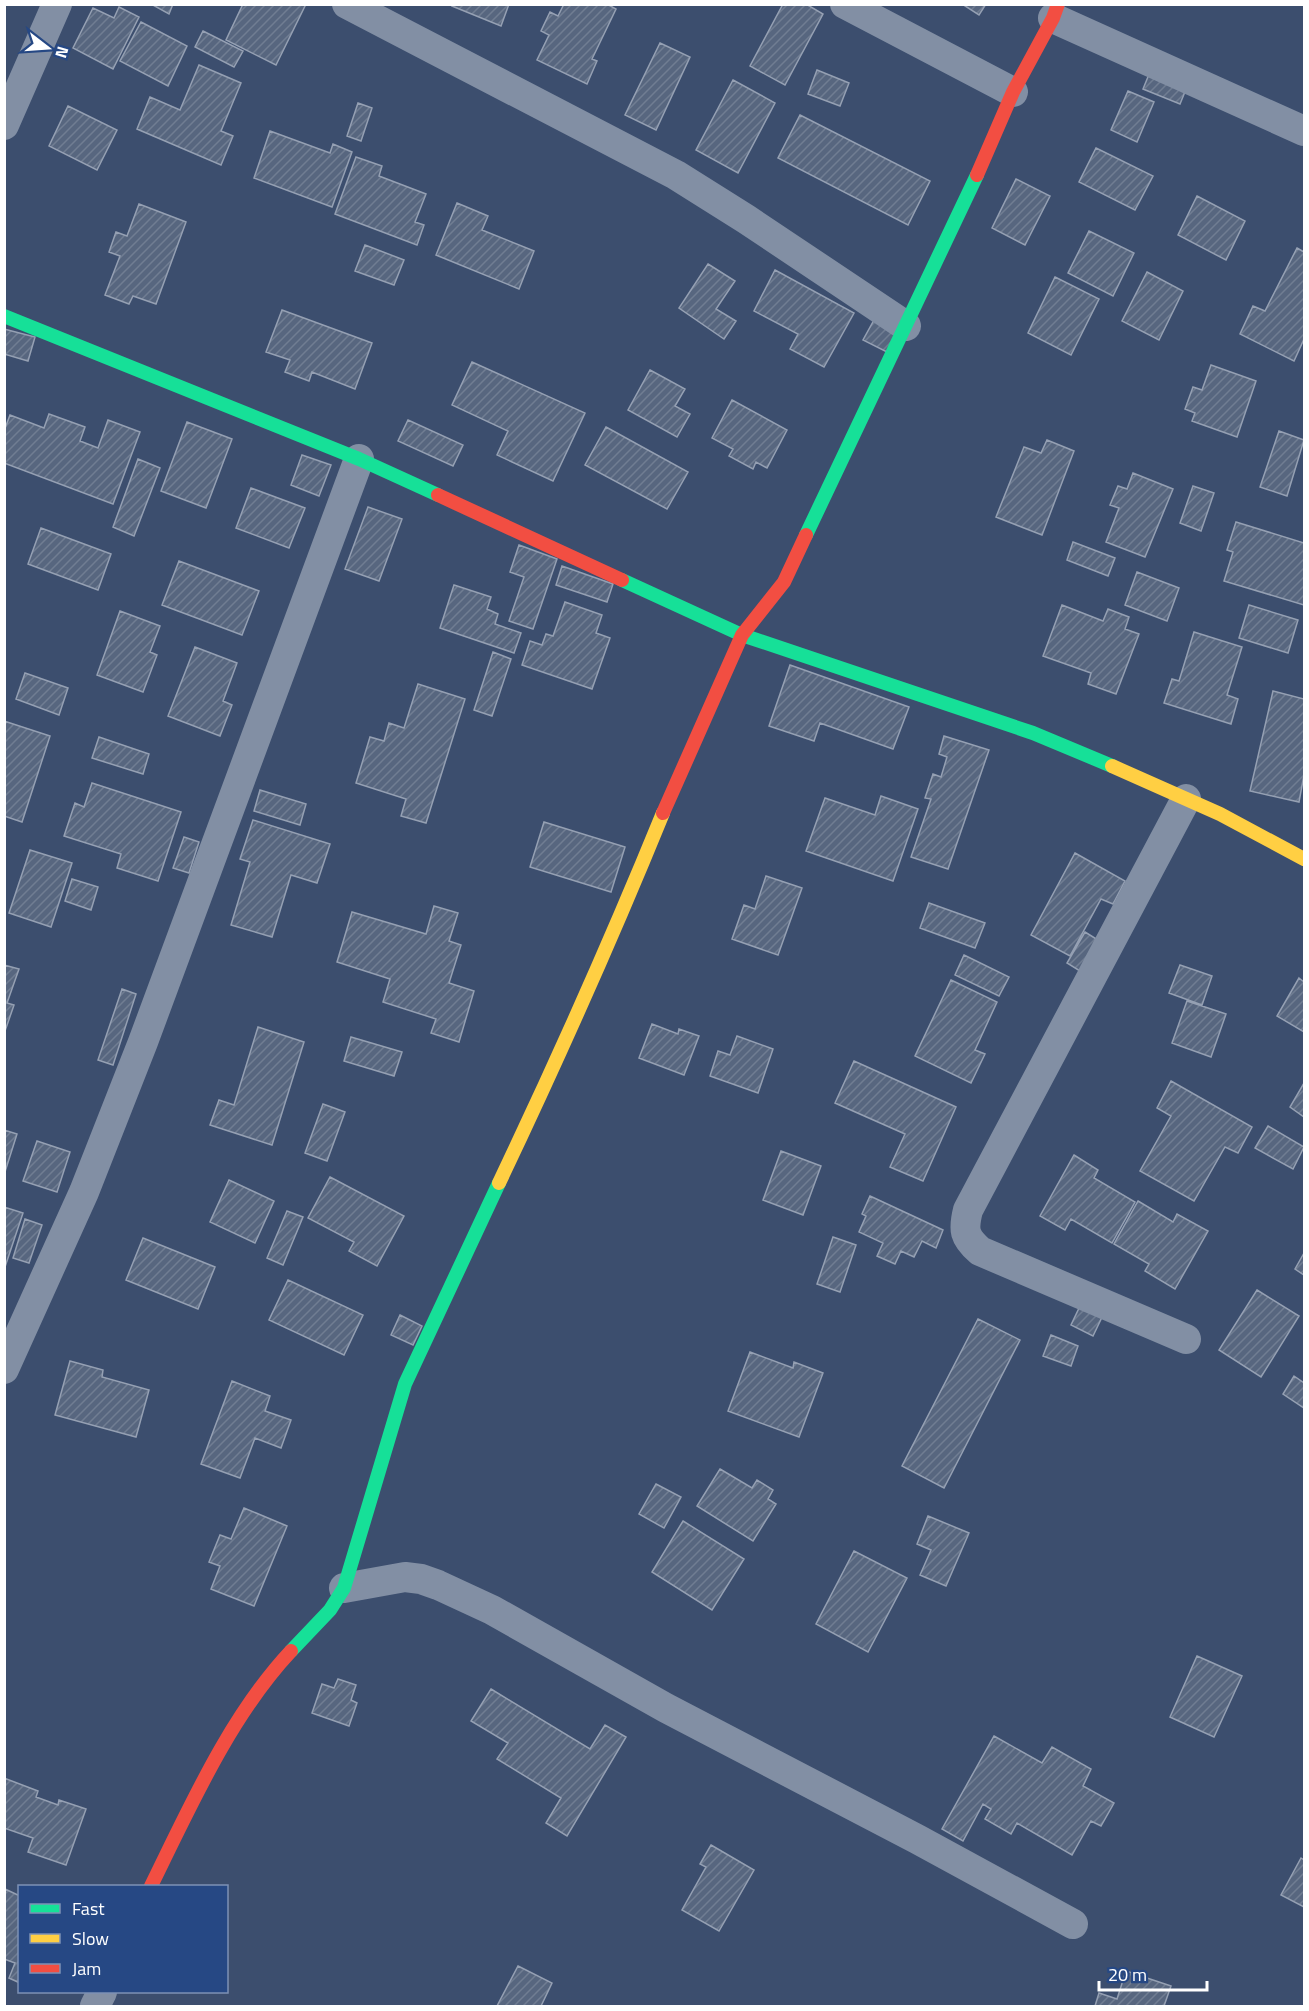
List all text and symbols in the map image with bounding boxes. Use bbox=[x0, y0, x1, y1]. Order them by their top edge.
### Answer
north arrow bbox=[18, 18, 78, 78]
text: N bbox=[49, 44, 75, 61]
legend bbox=[18, 1885, 228, 1993]
text: Fast bbox=[72, 1895, 105, 1922]
text: Slow bbox=[72, 1925, 109, 1952]
scale bar bbox=[1099, 1954, 1207, 1992]
text: Jam bbox=[72, 1955, 101, 1982]
text: 20 m bbox=[1108, 1961, 1147, 1988]

